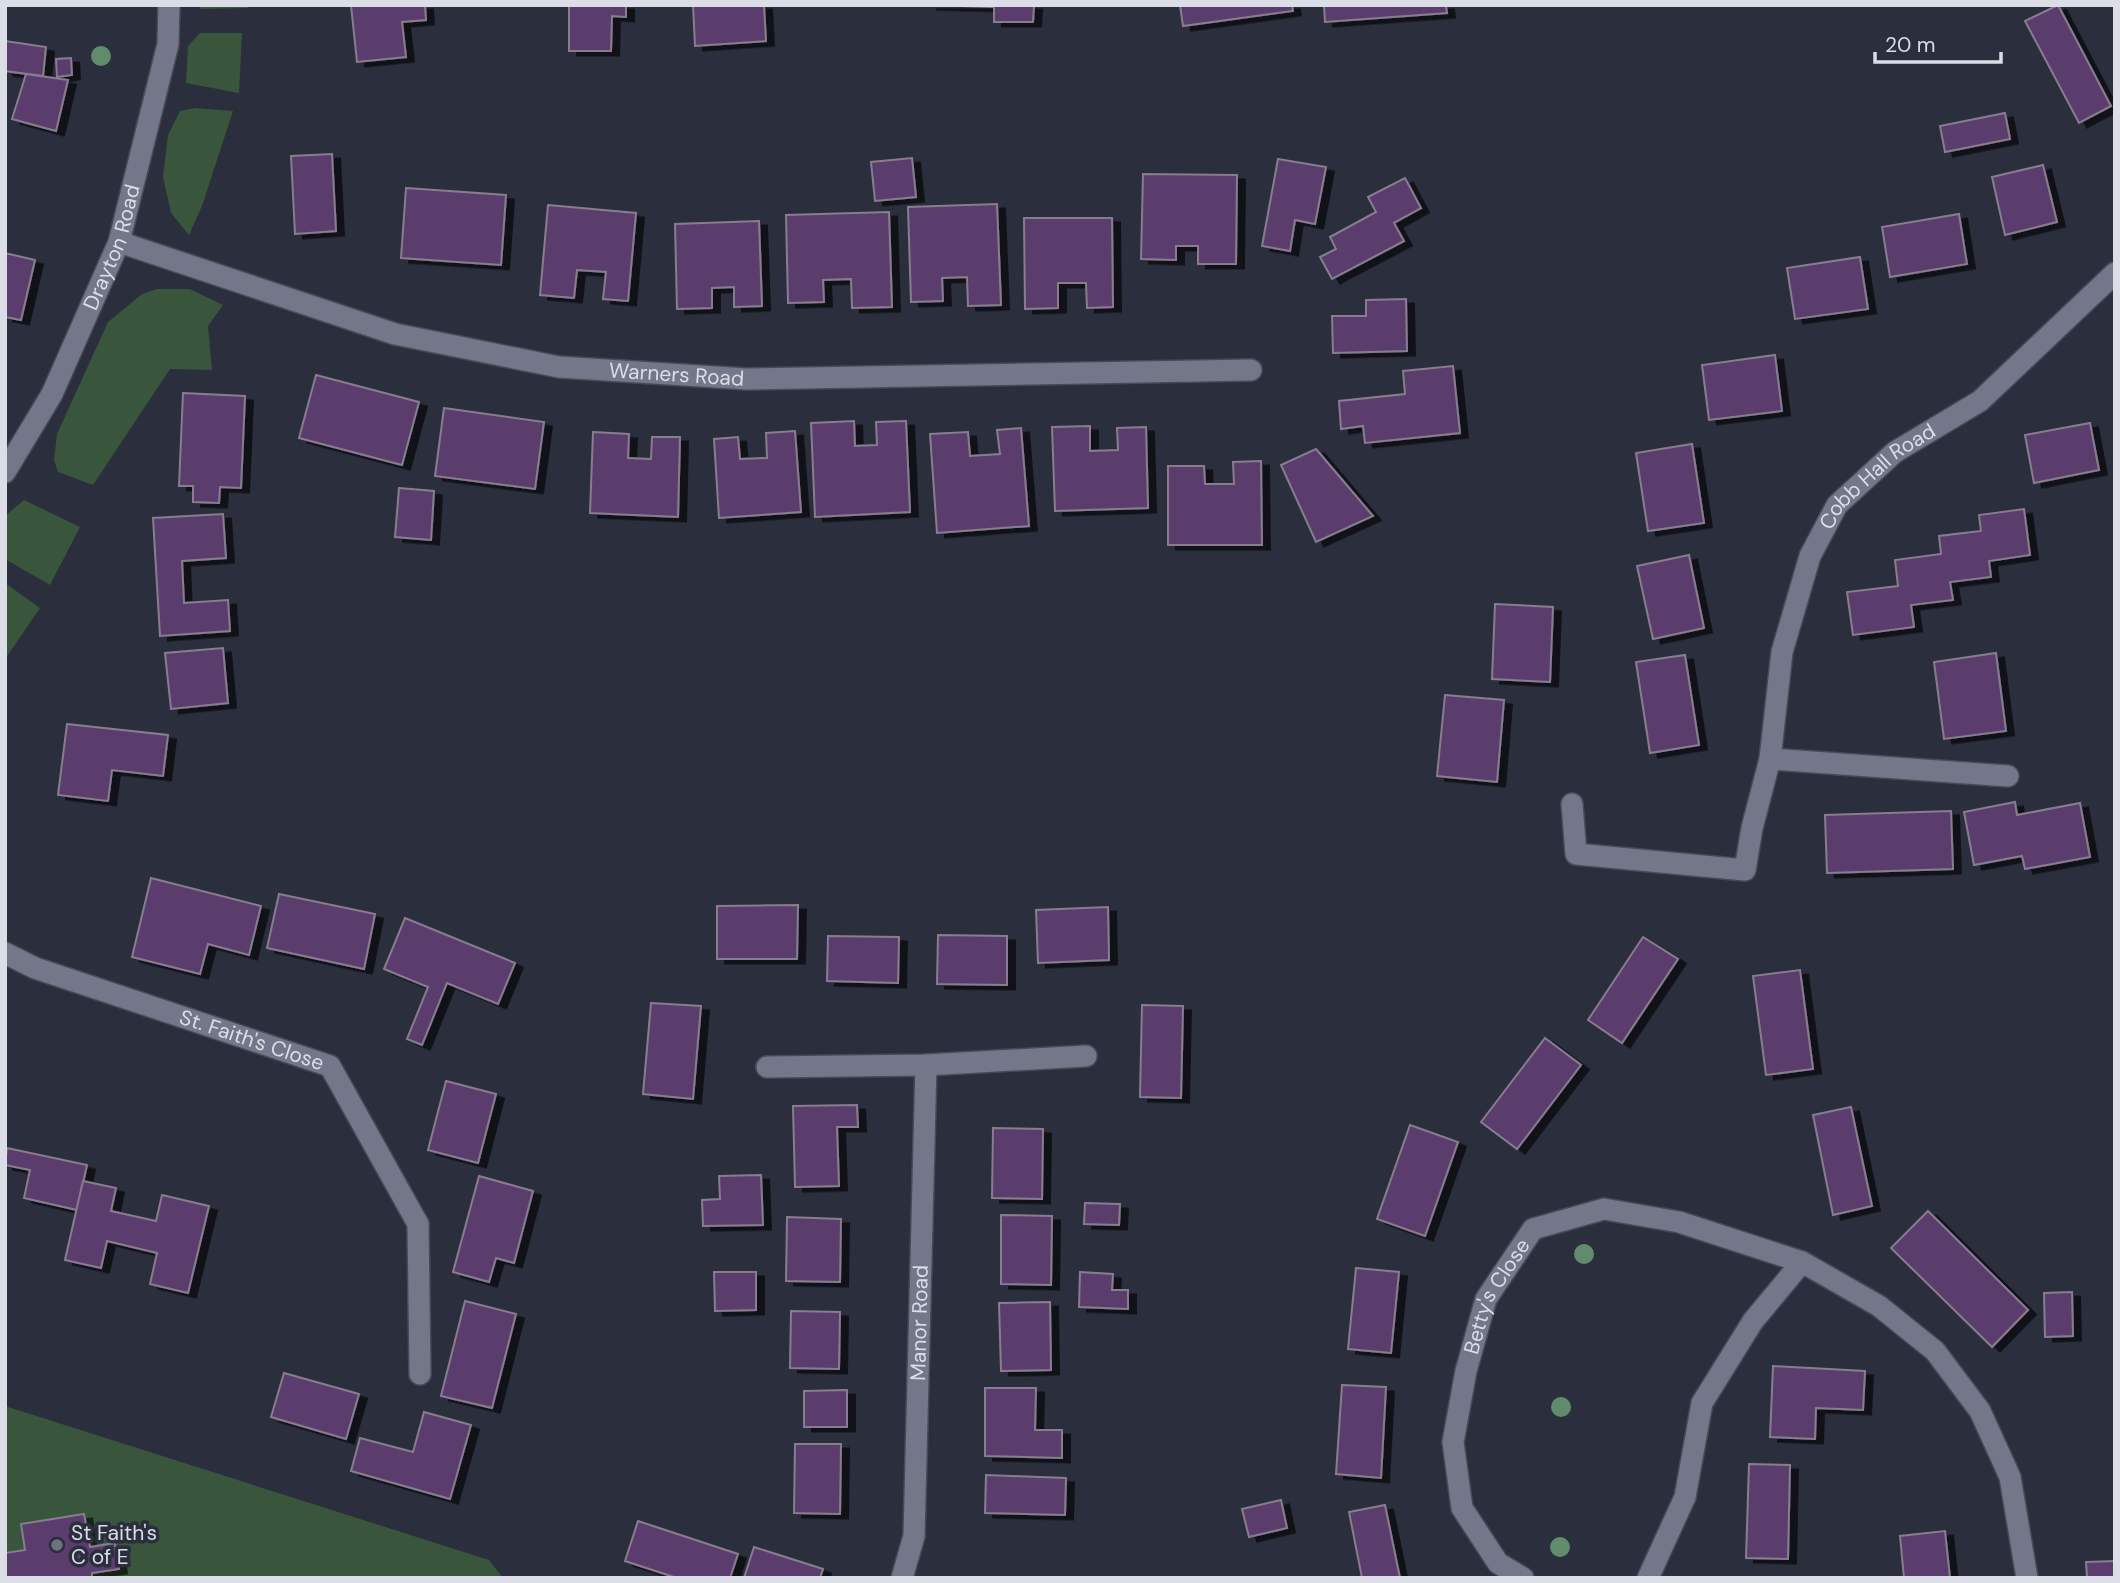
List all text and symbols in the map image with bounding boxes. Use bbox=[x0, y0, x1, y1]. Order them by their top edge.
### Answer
scale bar bbox=[1875, 21, 2001, 65]
text: 20 m bbox=[1885, 31, 1936, 59]
street label: Drayton Road bbox=[77, 182, 147, 315]
street label: Warners Road bbox=[608, 356, 745, 393]
street label: Cobb Hall Road bbox=[1813, 417, 1941, 534]
street label: St. Faith's Close bbox=[176, 1003, 328, 1077]
street label: Betty's Close bbox=[1457, 1233, 1537, 1357]
street label: Manor Road bbox=[904, 1264, 935, 1381]
place label: St Faith's C of E bbox=[71, 1519, 157, 1571]
marker: St Faith's C of E bbox=[49, 1537, 65, 1553]

